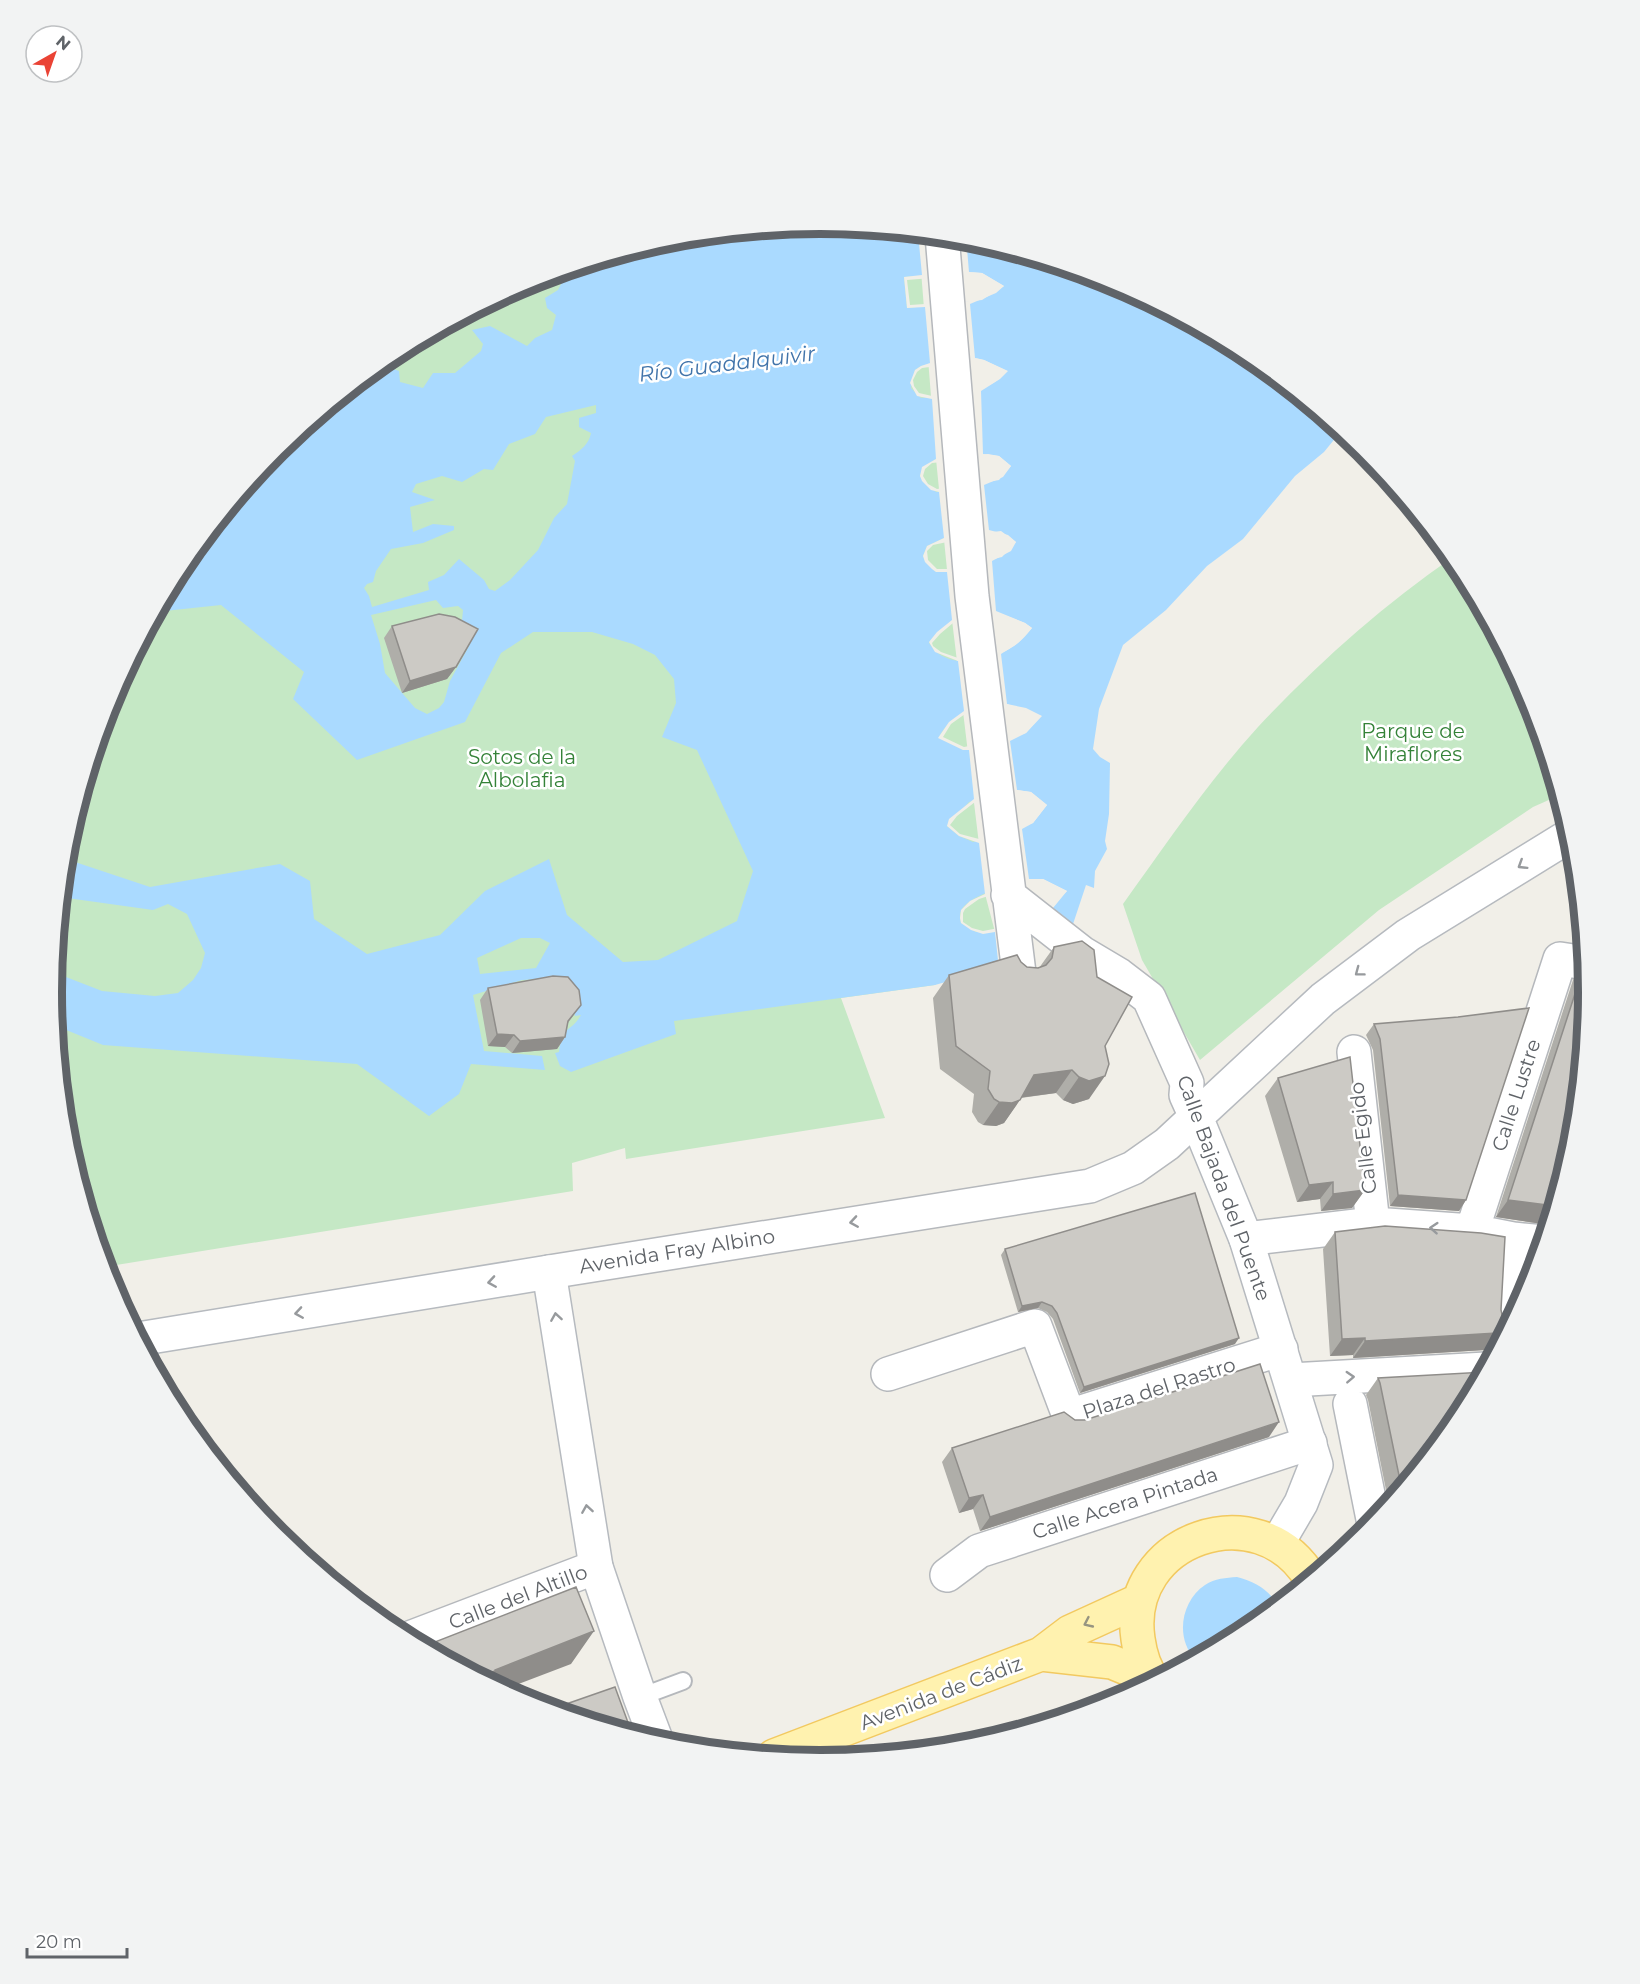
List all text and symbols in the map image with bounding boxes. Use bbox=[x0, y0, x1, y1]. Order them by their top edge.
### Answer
north arrow bbox=[24, 24, 84, 84]
text: N bbox=[52, 31, 74, 54]
water label: Río Guadalquivir bbox=[637, 340, 817, 387]
park label: Parque de Miraflores bbox=[1361, 719, 1465, 766]
park label: Sotos de la Albolafia bbox=[468, 745, 576, 792]
one-way arrow bbox=[1518, 857, 1528, 869]
one-way arrow bbox=[1355, 964, 1366, 975]
street label: Calle Lustre bbox=[1487, 1036, 1545, 1154]
street label: Calle Bajada del Puente bbox=[1172, 1072, 1276, 1304]
street label: Calle Egido bbox=[1344, 1081, 1382, 1195]
one-way arrow bbox=[849, 1216, 859, 1228]
one-way arrow bbox=[1429, 1222, 1438, 1235]
street label: Avenida Fray Albino bbox=[577, 1224, 777, 1278]
one-way arrow bbox=[487, 1275, 496, 1287]
one-way arrow bbox=[294, 1306, 304, 1319]
one-way arrow bbox=[551, 1312, 563, 1321]
street label: Plaza del Rastro bbox=[1079, 1352, 1239, 1424]
one-way arrow bbox=[1345, 1370, 1354, 1383]
street label: Calle Acera Pintada bbox=[1029, 1462, 1221, 1544]
one-way arrow bbox=[581, 1505, 594, 1515]
street label: Calle del Altillo bbox=[445, 1560, 591, 1634]
one-way arrow bbox=[1084, 1616, 1095, 1628]
street label: Avenida de Cádiz bbox=[856, 1651, 1026, 1735]
scale bar bbox=[27, 1921, 128, 1959]
text: 20 m bbox=[36, 1931, 82, 1953]

